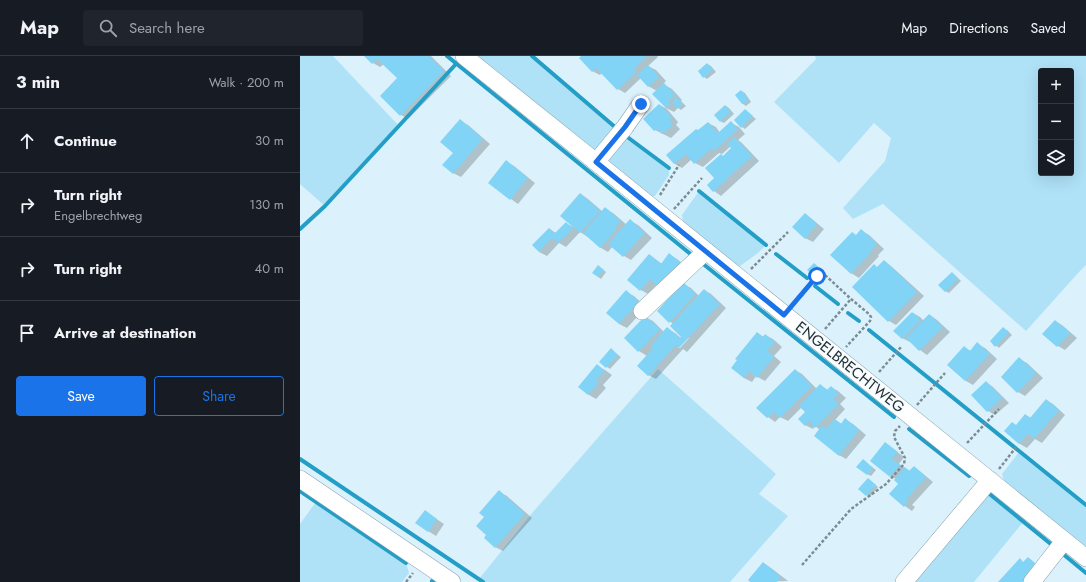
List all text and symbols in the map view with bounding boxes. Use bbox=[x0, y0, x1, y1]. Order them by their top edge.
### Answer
search box bbox=[83, 10, 363, 46]
text: Map bbox=[20, 14, 59, 41]
icon: search bbox=[97, 17, 119, 39]
text: Search here bbox=[129, 17, 205, 39]
text: Map bbox=[901, 18, 927, 38]
text: Directions bbox=[949, 18, 1009, 38]
text: Saved bbox=[1031, 18, 1066, 38]
map controls bbox=[1038, 68, 1074, 176]
button: + bbox=[1038, 68, 1074, 104]
text: 3 min bbox=[16, 70, 60, 94]
text: Walk · 200 m bbox=[209, 73, 284, 92]
route end bbox=[632, 95, 650, 113]
button: − bbox=[1038, 104, 1074, 140]
icon: ahead bbox=[16, 130, 38, 152]
text: Continue bbox=[54, 130, 117, 152]
text: 30 m bbox=[255, 131, 284, 150]
button: layers bbox=[1038, 140, 1074, 176]
text: Turn right bbox=[54, 184, 122, 206]
icon: right bbox=[16, 194, 38, 216]
text: 130 m bbox=[249, 195, 284, 214]
text: Engelbrechtweg bbox=[54, 206, 142, 225]
icon: right bbox=[16, 258, 38, 280]
text: Turn right bbox=[54, 258, 122, 280]
text: 40 m bbox=[255, 259, 284, 278]
route start bbox=[808, 267, 826, 285]
street label: ENGELBRECHTWEG bbox=[791, 316, 909, 418]
icon: arrive bbox=[16, 322, 38, 344]
text: Arrive at destination bbox=[54, 322, 196, 344]
button: Save bbox=[16, 376, 146, 416]
button: Share bbox=[154, 376, 284, 416]

